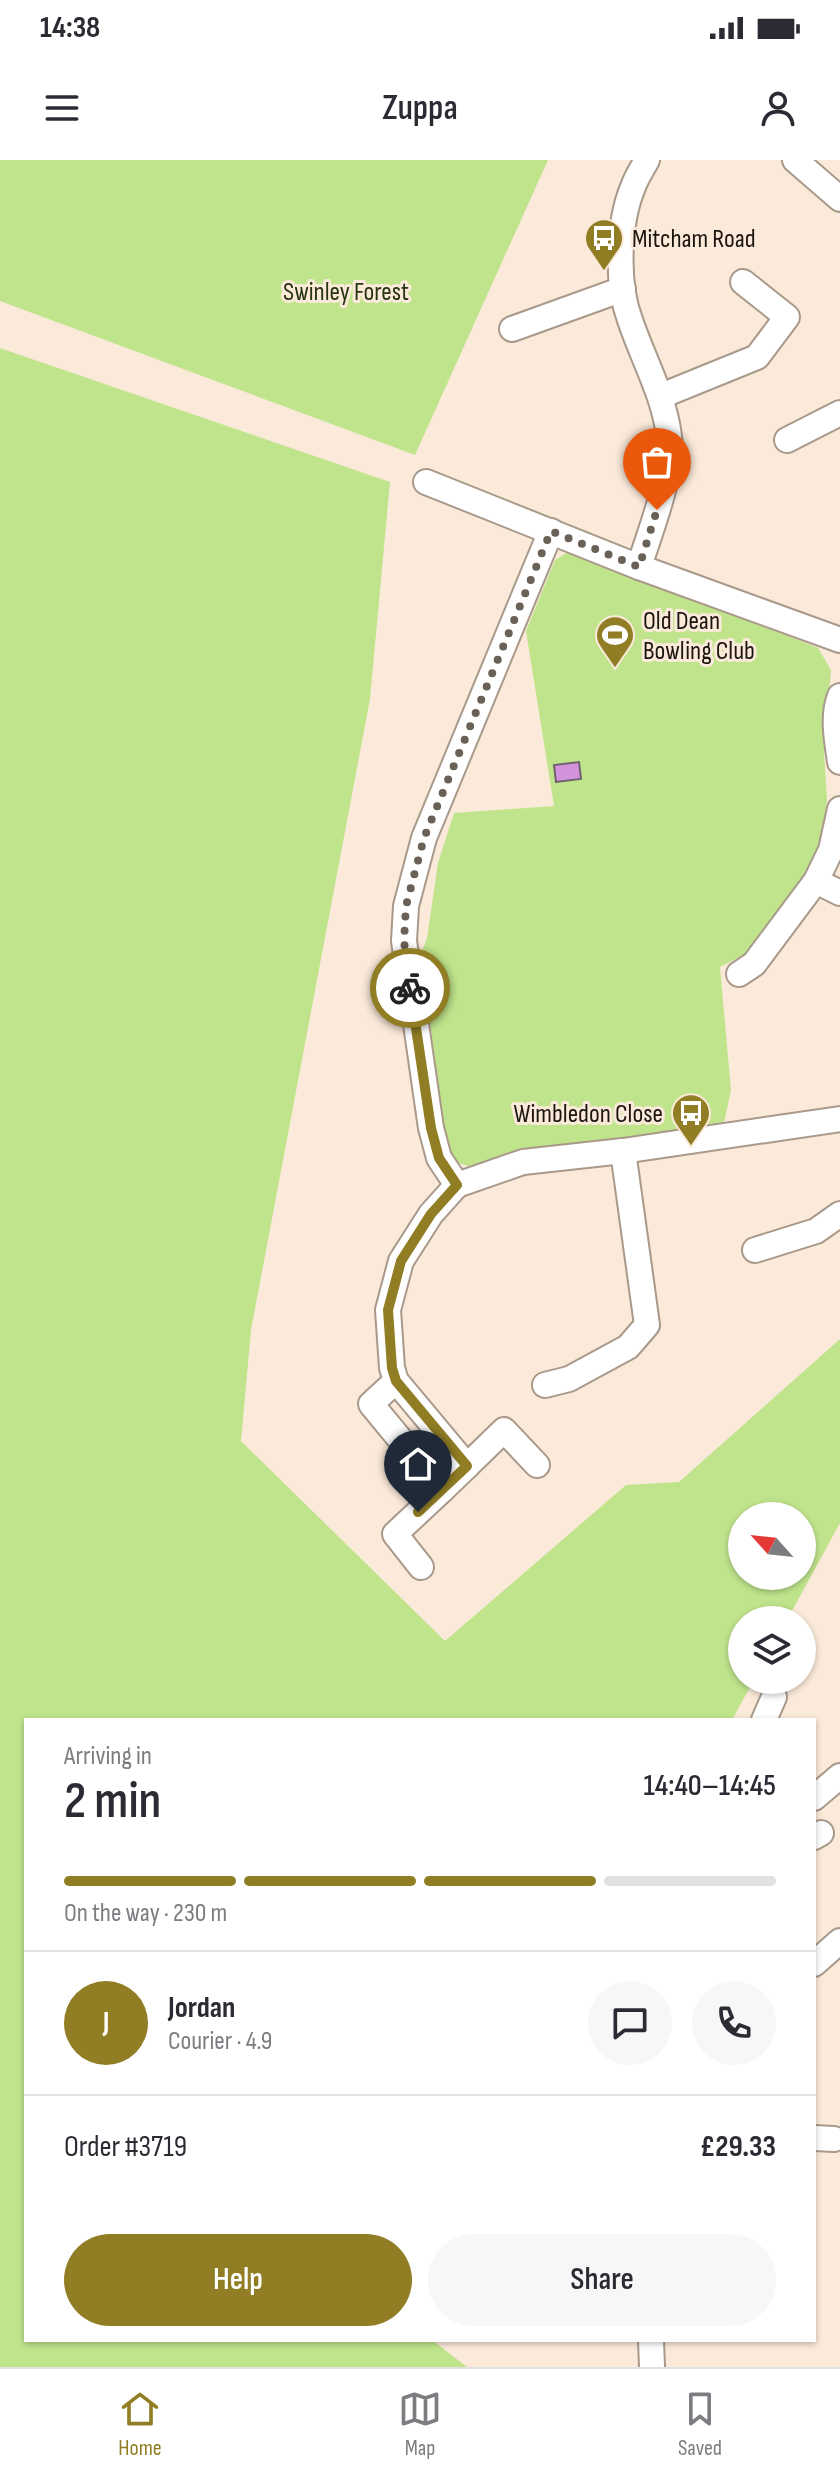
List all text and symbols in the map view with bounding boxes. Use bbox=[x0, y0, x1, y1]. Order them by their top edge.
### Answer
text: 14:38 bbox=[40, 10, 100, 46]
icon: menu bbox=[40, 86, 84, 130]
icon: person bbox=[756, 86, 800, 130]
text: Zuppa bbox=[382, 87, 458, 130]
bus stop icon: Mitcham Road bbox=[583, 217, 625, 272]
place label: Mitcham Road bbox=[632, 224, 756, 255]
park label: Swinley Forest bbox=[283, 277, 409, 308]
pin bbox=[623, 428, 691, 510]
icon: bag bbox=[635, 440, 679, 484]
place label: Old Dean Bowling Club bbox=[643, 606, 755, 667]
sports icon: Old Dean Bowling Club bbox=[594, 614, 636, 669]
courier bbox=[370, 948, 450, 1028]
icon: bike bbox=[388, 966, 432, 1010]
bus stop icon: Wimbledon Close bbox=[670, 1092, 712, 1147]
place label: Wimbledon Close bbox=[514, 1099, 663, 1130]
pin bbox=[384, 1430, 452, 1512]
icon: home bbox=[396, 1442, 440, 1486]
north arrow bbox=[728, 1502, 816, 1590]
map controls bbox=[728, 1502, 816, 1694]
button: layers bbox=[728, 1606, 816, 1694]
text: Arriving in bbox=[64, 1741, 152, 1772]
text: 14:40–14:45 bbox=[643, 1768, 776, 1804]
text: 2 min bbox=[64, 1770, 161, 1833]
text: On the way · 230 m bbox=[64, 1898, 227, 1929]
button: chat bbox=[588, 1981, 672, 2065]
button: phone bbox=[692, 1981, 776, 2065]
text: Jordan bbox=[168, 1990, 235, 2026]
text: J bbox=[103, 2005, 109, 2041]
text: Courier · 4.9 bbox=[168, 2026, 272, 2057]
text: Order #3719 bbox=[64, 2129, 187, 2165]
text: £29.33 bbox=[700, 2129, 776, 2165]
button: Help bbox=[64, 2234, 412, 2326]
button: Share bbox=[428, 2234, 776, 2326]
tab: Home bbox=[118, 2387, 162, 2462]
tab: Map bbox=[398, 2387, 442, 2462]
tab: Saved bbox=[678, 2387, 722, 2462]

